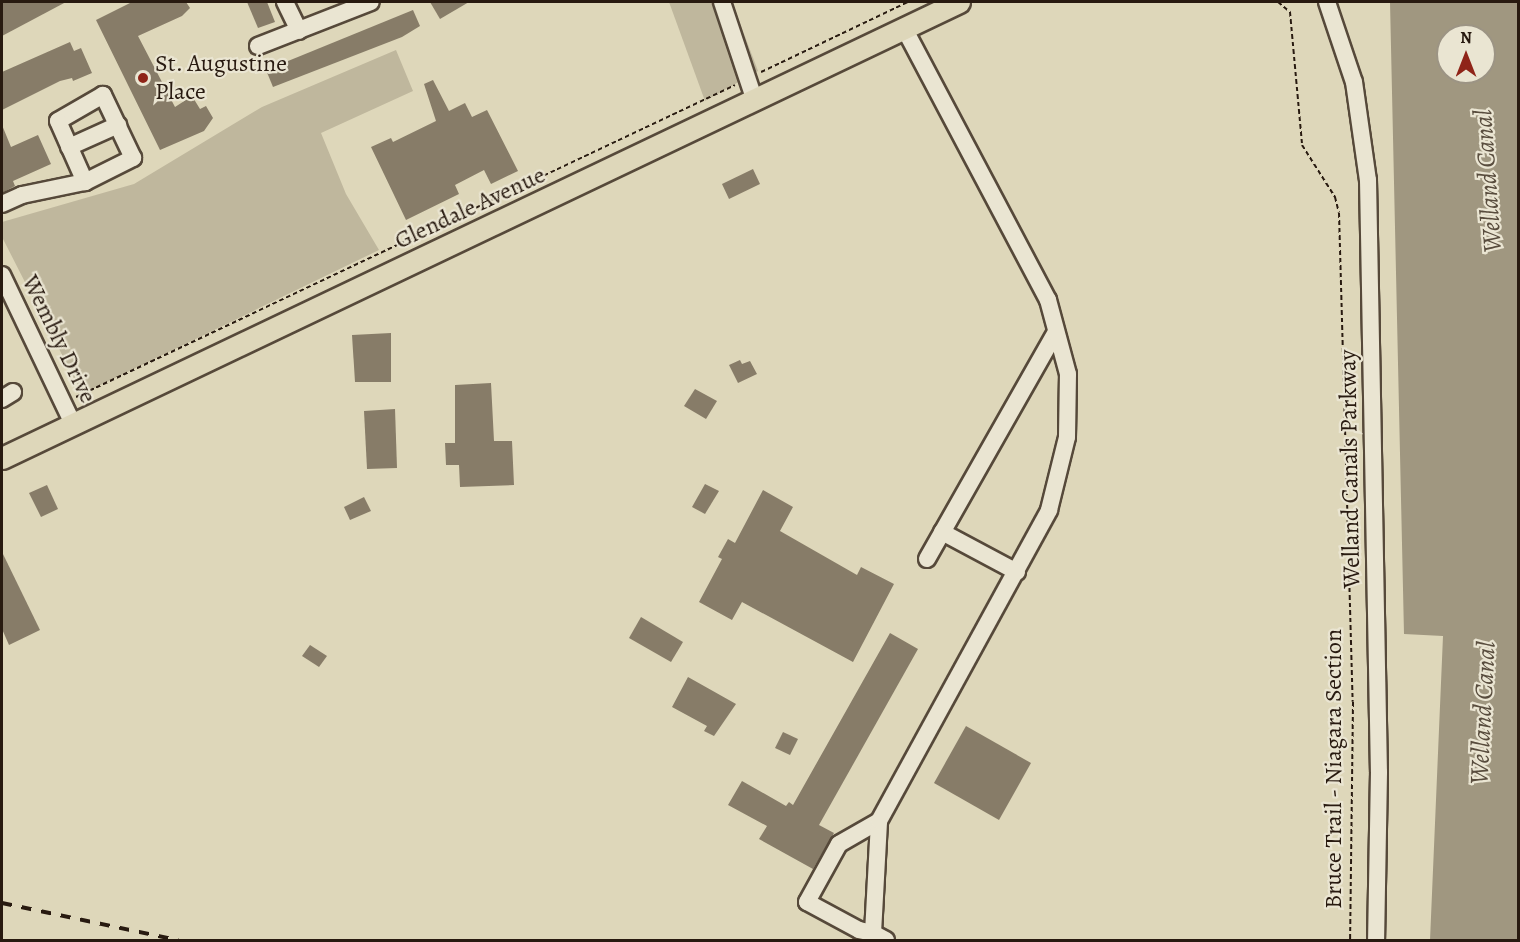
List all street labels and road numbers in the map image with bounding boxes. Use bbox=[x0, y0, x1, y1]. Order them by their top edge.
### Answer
street label: Glendale Avenue bbox=[390, 161, 550, 255]
street label: Wembly Drive bbox=[16, 270, 102, 408]
street label: Welland Canals Parkway bbox=[1334, 349, 1366, 589]
street label: Bruce Trail - Niagara Section bbox=[1320, 628, 1348, 910]

